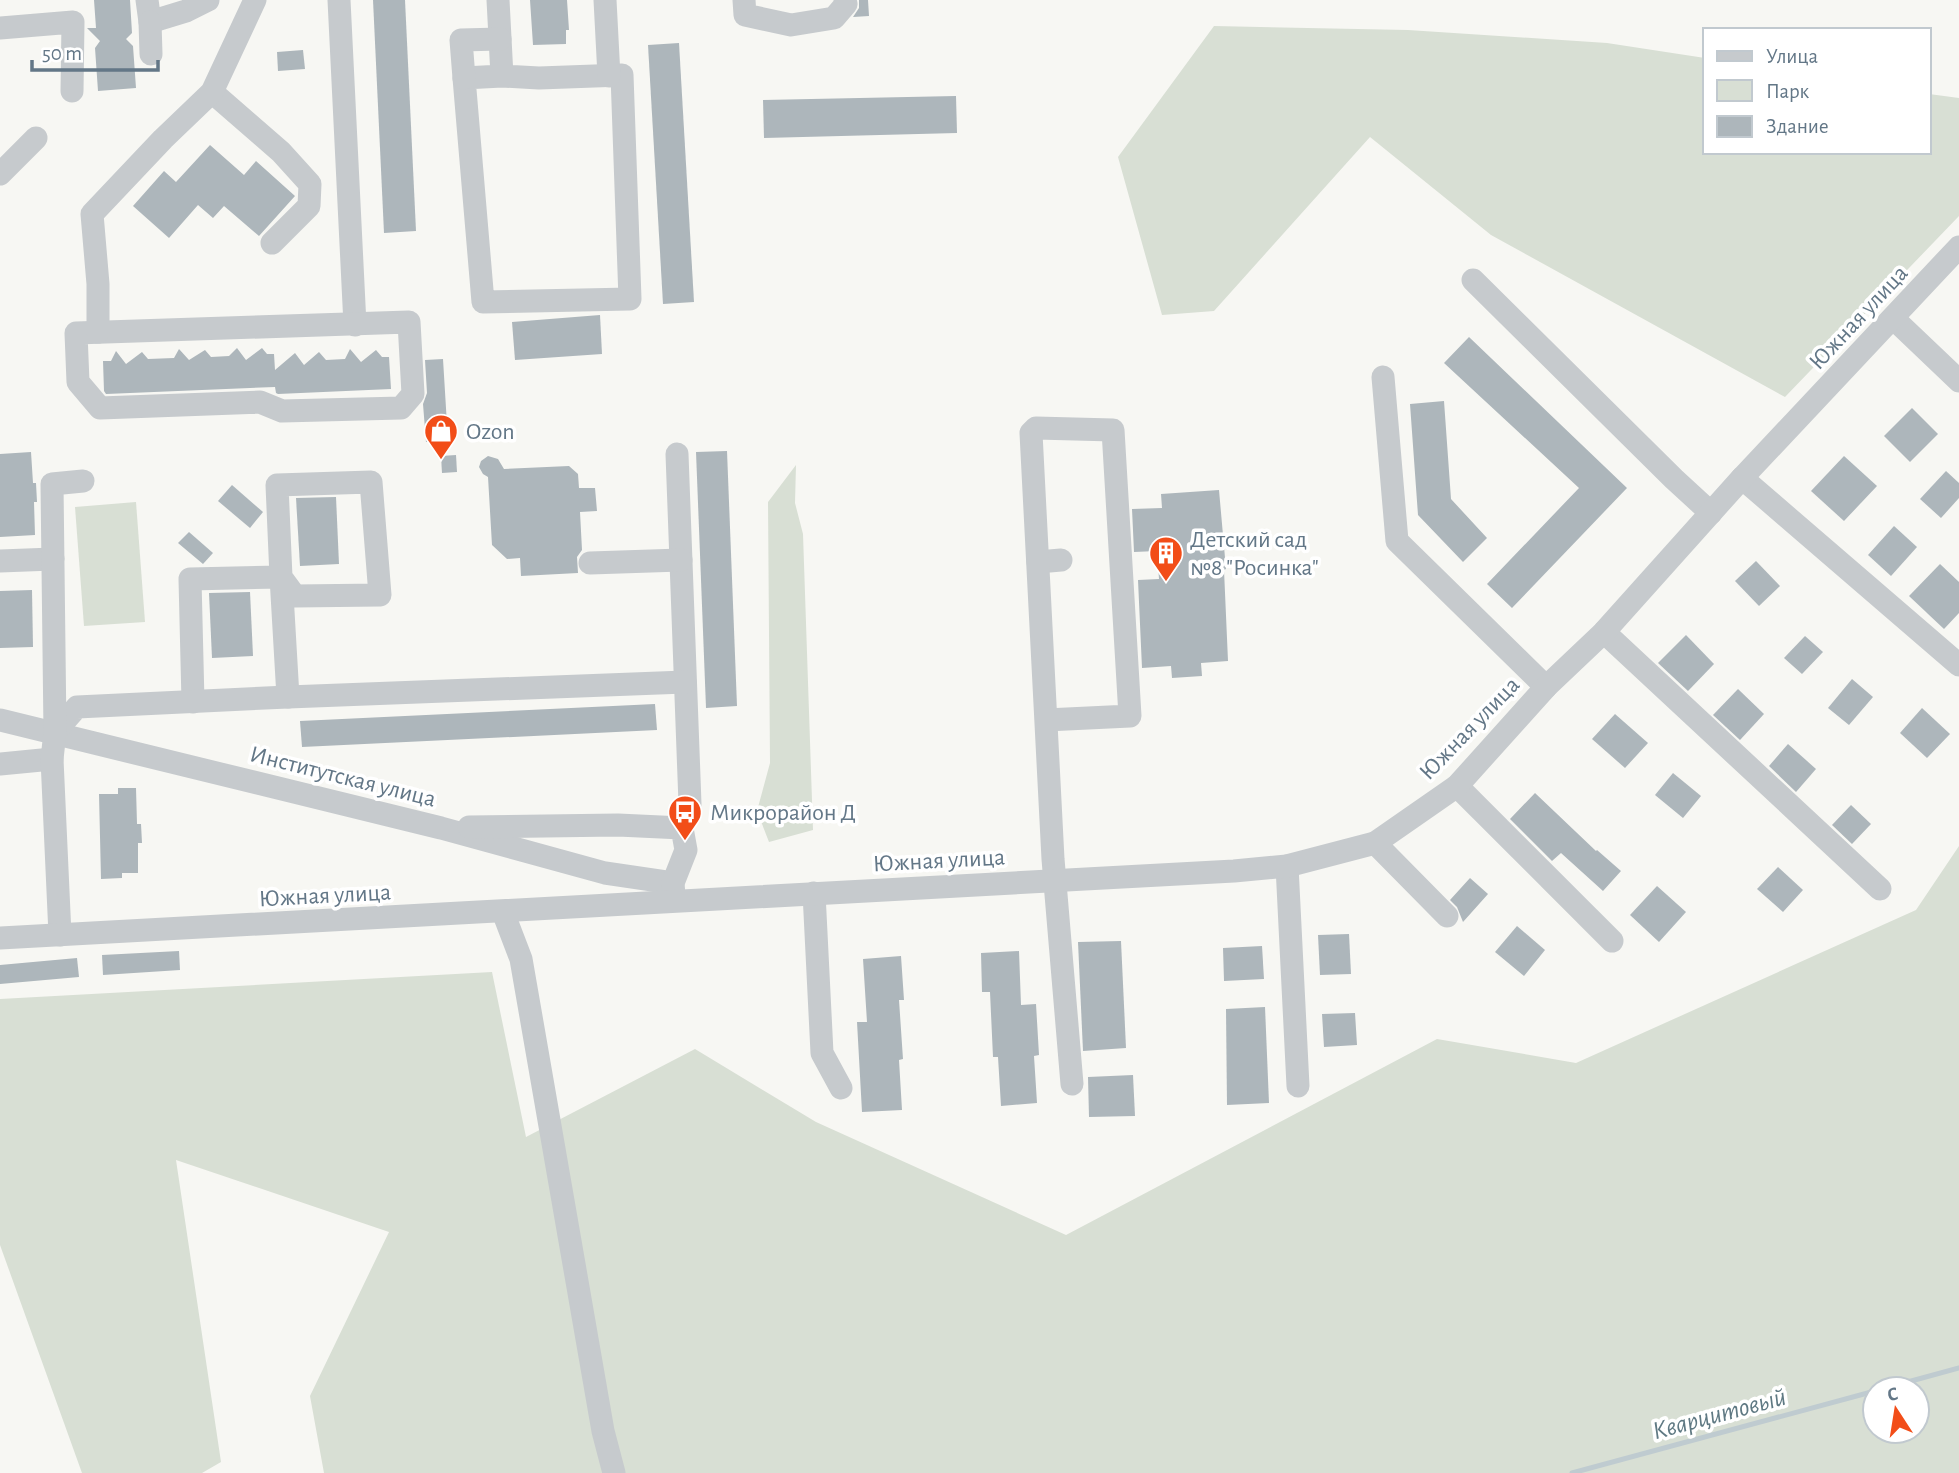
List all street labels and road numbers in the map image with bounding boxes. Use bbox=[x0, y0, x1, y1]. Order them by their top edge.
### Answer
street label: Южная улица bbox=[1805, 261, 1913, 374]
street label: Южная улица bbox=[1415, 673, 1524, 785]
street label: Институтская улица bbox=[247, 742, 438, 812]
street label: Южная улица bbox=[872, 846, 1006, 876]
street label: Южная улица bbox=[258, 881, 392, 911]

